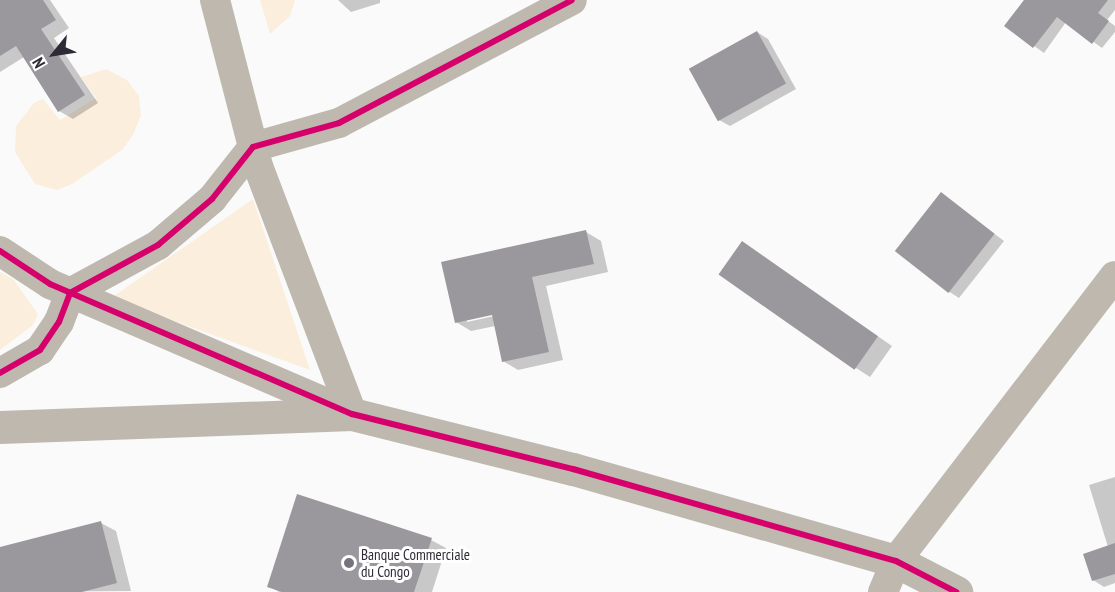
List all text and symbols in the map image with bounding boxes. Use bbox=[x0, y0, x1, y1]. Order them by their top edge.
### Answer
north arrow bbox=[24, 24, 84, 84]
text: N bbox=[28, 54, 49, 72]
place label: Banque Commerciale du Congo bbox=[361, 545, 470, 580]
marker: Banque Commerciale du Congo bbox=[342, 556, 356, 570]

